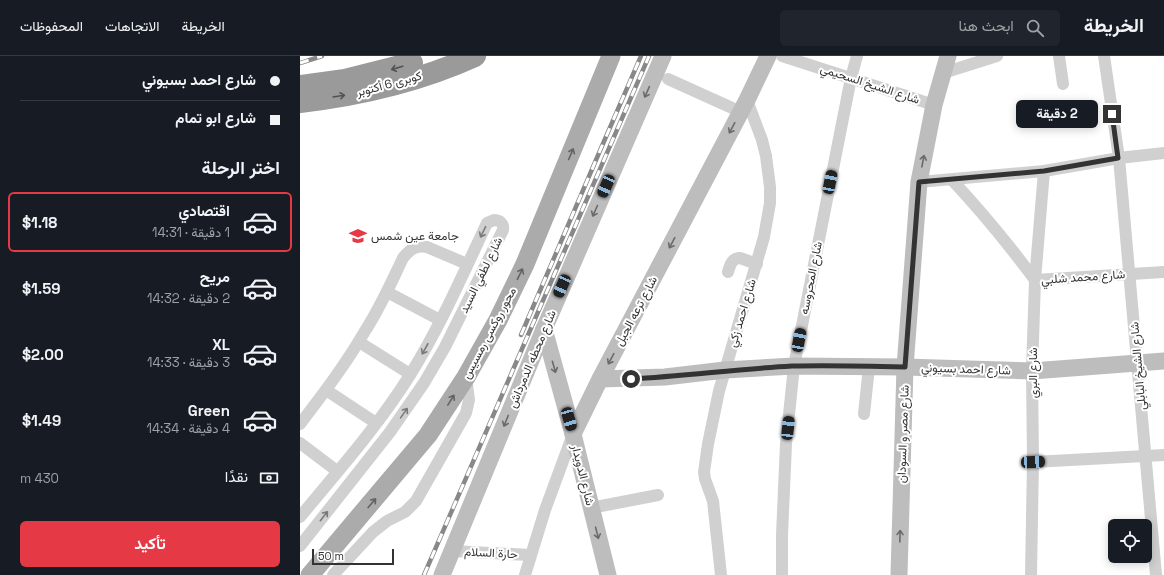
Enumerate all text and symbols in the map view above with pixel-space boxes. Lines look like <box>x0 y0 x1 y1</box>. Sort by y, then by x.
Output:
search box <box>780 10 1060 46</box>
text: الخريطة <box>1084 13 1144 38</box>
text: ابحث هنا <box>959 16 1014 35</box>
text: المحفوظات <box>20 17 83 35</box>
text: الاتجاهات <box>105 17 159 35</box>
text: الخريطة <box>181 17 225 35</box>
icon: search <box>1024 17 1046 39</box>
street label: شارع الشيخ السحيمي <box>818 60 922 110</box>
one-way arrow <box>391 64 404 72</box>
street label: كوبرى 6 أكتوبر <box>354 68 423 101</box>
text: شارع احمد بسيوني <box>142 70 256 89</box>
one-way arrow <box>643 85 650 97</box>
one-way arrow <box>332 92 345 100</box>
callout: 2 دقيقة <box>1016 100 1098 128</box>
text: 2 دقيقة <box>1036 105 1078 122</box>
route end <box>1103 105 1121 123</box>
text: شارع ابو تمام <box>175 108 256 127</box>
one-way arrow <box>728 122 735 134</box>
one-way arrow <box>567 149 575 161</box>
one-way arrow <box>920 155 928 168</box>
text: اختر الرحلة <box>202 156 280 179</box>
car <box>822 169 838 195</box>
car <box>596 173 616 199</box>
text: اقتصادي <box>178 201 230 220</box>
icon: car <box>242 204 278 240</box>
one-way arrow <box>591 204 599 216</box>
text: $1.18 <box>22 213 57 232</box>
text: 1 دقيقة · 14:31 <box>152 224 230 241</box>
school or university icon: جامعة عين شمس <box>348 226 368 246</box>
one-way arrow <box>479 226 486 238</box>
place label: جامعة عين شمس <box>371 228 459 244</box>
street label: شارع لطفي السيد <box>456 234 508 317</box>
one-way arrow <box>667 237 675 249</box>
street label: شارع المحروسه <box>796 240 827 316</box>
street label: شارع محمد شلبي <box>1040 266 1126 290</box>
text: مريح <box>200 267 230 286</box>
one-way arrow <box>517 268 524 280</box>
icon: car <box>242 270 278 306</box>
car <box>552 273 572 299</box>
street label: شارع ترعه الجبل <box>611 273 662 349</box>
street label: شارع احمد زكي <box>724 277 762 350</box>
text: $1.59 <box>22 279 61 298</box>
street label: محور روكسى رمسيس <box>458 284 520 382</box>
text: 2 دقيقة · 14:32 <box>147 290 230 307</box>
street label: شارع محطه الدمرداش <box>504 308 561 411</box>
street label: شارع الشيخ البابلي <box>1126 321 1152 411</box>
car <box>791 327 807 353</box>
text: XL <box>212 335 230 354</box>
icon: car <box>242 336 278 372</box>
one-way arrow <box>421 343 429 355</box>
text: $2.00 <box>22 345 64 364</box>
street label: شارع البري <box>1025 348 1043 398</box>
one-way arrow <box>607 352 614 364</box>
text: 3 دقيقة · 14:33 <box>147 354 230 371</box>
street label: شارع احمد بسيوني <box>921 359 1011 381</box>
one-way arrow <box>551 360 558 373</box>
route start <box>622 370 640 388</box>
street label: شارع مصر و السودان <box>893 385 914 484</box>
one-way arrow <box>448 394 456 406</box>
text: Green <box>188 401 230 420</box>
icon: car <box>242 402 278 438</box>
car <box>560 406 578 432</box>
one-way arrow <box>400 408 408 419</box>
text: $1.49 <box>22 411 61 430</box>
one-way arrow <box>502 414 509 426</box>
car <box>781 415 795 441</box>
text: 4 دقيقة · 14:34 <box>147 420 230 437</box>
street label: شارع الدويدار <box>567 442 598 507</box>
car <box>1021 455 1045 469</box>
text: نقدًا <box>225 467 248 486</box>
icon: cash <box>258 467 280 489</box>
text: 430 m <box>20 470 59 487</box>
one-way arrow <box>367 497 376 508</box>
one-way arrow <box>320 510 328 521</box>
map controls <box>1108 519 1152 563</box>
button: locate <box>1108 519 1152 563</box>
button: تأكيد <box>20 521 280 567</box>
one-way arrow <box>594 527 602 540</box>
one-way arrow <box>897 530 904 543</box>
street label: حارة السلام <box>464 544 518 562</box>
scale bar <box>312 547 394 566</box>
text: 50 m <box>318 549 344 563</box>

